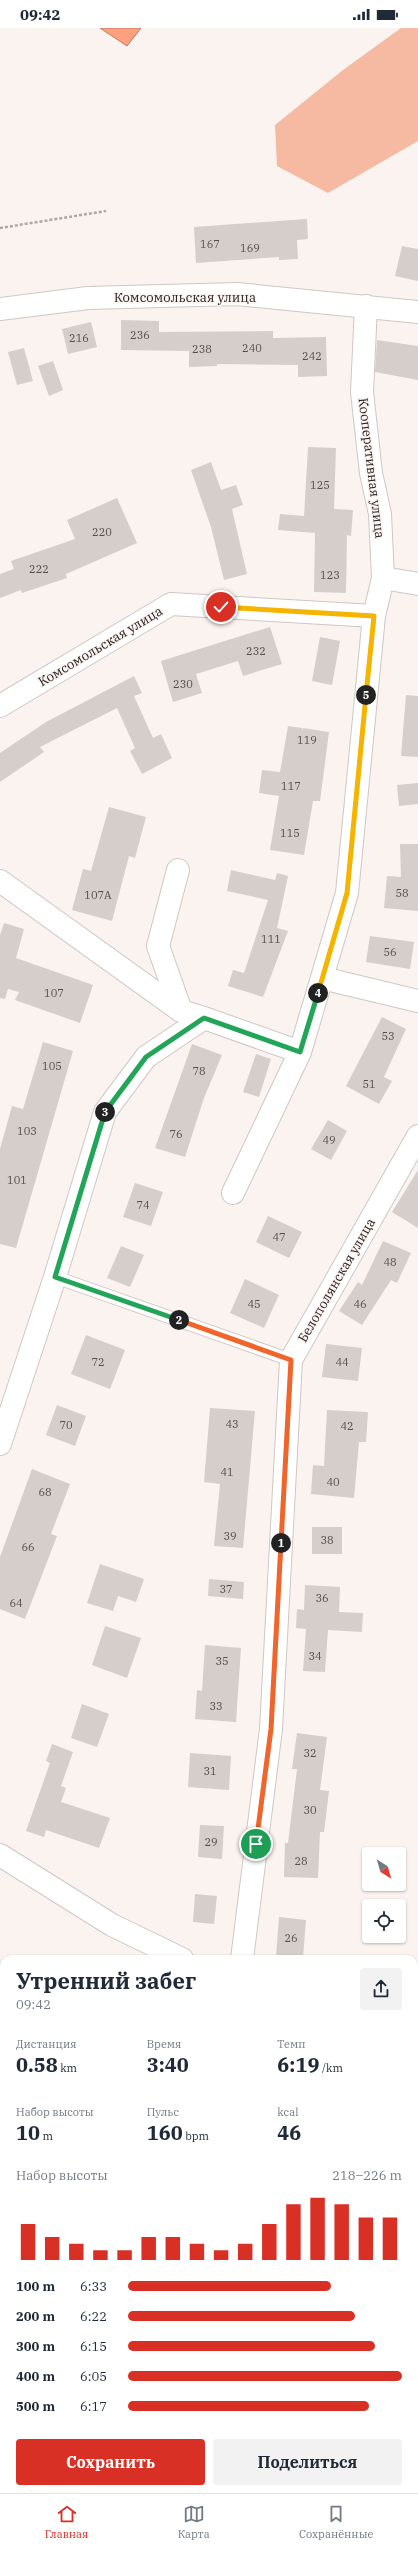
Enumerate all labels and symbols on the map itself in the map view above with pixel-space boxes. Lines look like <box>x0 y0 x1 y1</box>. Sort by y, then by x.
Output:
house number: 167 <box>200 237 220 251</box>
house number: 169 <box>240 241 260 255</box>
street label: Комсомольская улица <box>114 289 256 306</box>
house number: 236 <box>130 328 150 342</box>
house number: 216 <box>69 331 89 345</box>
house number: 240 <box>242 341 262 355</box>
house number: 238 <box>192 342 212 356</box>
house number: 242 <box>302 349 322 363</box>
street label: Кооперативная улица <box>354 397 389 539</box>
house number: 125 <box>310 478 330 492</box>
house number: 220 <box>92 525 112 539</box>
house number: 222 <box>29 562 49 576</box>
house number: 123 <box>320 568 340 582</box>
pin <box>204 590 238 624</box>
street label: Комсомольская улица <box>35 603 166 690</box>
house number: 232 <box>246 644 266 658</box>
house number: 230 <box>173 677 193 691</box>
pin: 5 <box>356 685 376 705</box>
house number: 119 <box>297 733 317 747</box>
house number: 117 <box>281 779 301 793</box>
house number: 115 <box>280 826 300 840</box>
house number: 58 <box>395 886 409 900</box>
house number: 107А <box>84 888 112 902</box>
house number: 111 <box>261 932 281 946</box>
house number: 56 <box>383 945 397 959</box>
pin: 4 <box>308 983 328 1003</box>
house number: 107 <box>44 986 64 1000</box>
house number: 53 <box>381 1029 395 1043</box>
house number: 105 <box>42 1059 62 1073</box>
house number: 78 <box>192 1064 206 1078</box>
house number: 51 <box>362 1077 376 1091</box>
pin: 3 <box>95 1102 115 1122</box>
house number: 103 <box>17 1124 37 1138</box>
house number: 76 <box>169 1127 183 1141</box>
house number: 49 <box>322 1133 336 1147</box>
house number: 101 <box>7 1173 27 1187</box>
house number: 74 <box>136 1198 150 1212</box>
street label: Белополянская улица <box>294 1215 379 1345</box>
house number: 47 <box>272 1230 286 1244</box>
house number: 48 <box>383 1255 397 1269</box>
house number: 45 <box>247 1297 261 1311</box>
house number: 46 <box>353 1297 367 1311</box>
pin: 2 <box>169 1310 189 1330</box>
house number: 72 <box>91 1355 105 1369</box>
house number: 44 <box>335 1355 349 1369</box>
house number: 43 <box>225 1417 239 1431</box>
house number: 70 <box>59 1418 73 1432</box>
house number: 42 <box>340 1419 354 1433</box>
house number: 41 <box>220 1465 234 1479</box>
house number: 40 <box>326 1475 340 1489</box>
house number: 68 <box>38 1485 52 1499</box>
house number: 39 <box>223 1529 237 1543</box>
pin: 1 <box>271 1533 291 1553</box>
house number: 38 <box>320 1533 334 1547</box>
house number: 66 <box>21 1540 35 1554</box>
house number: 37 <box>219 1582 233 1596</box>
house number: 36 <box>315 1591 329 1605</box>
house number: 64 <box>9 1596 23 1610</box>
house number: 34 <box>308 1649 322 1663</box>
house number: 35 <box>215 1654 229 1668</box>
house number: 33 <box>209 1699 223 1713</box>
house number: 32 <box>303 1746 317 1760</box>
house number: 31 <box>203 1764 217 1778</box>
house number: 30 <box>303 1803 317 1817</box>
pin <box>239 1827 273 1861</box>
house number: 29 <box>204 1835 218 1849</box>
north arrow <box>362 1847 406 1891</box>
house number: 28 <box>294 1854 308 1868</box>
house number: 26 <box>284 1931 298 1945</box>

